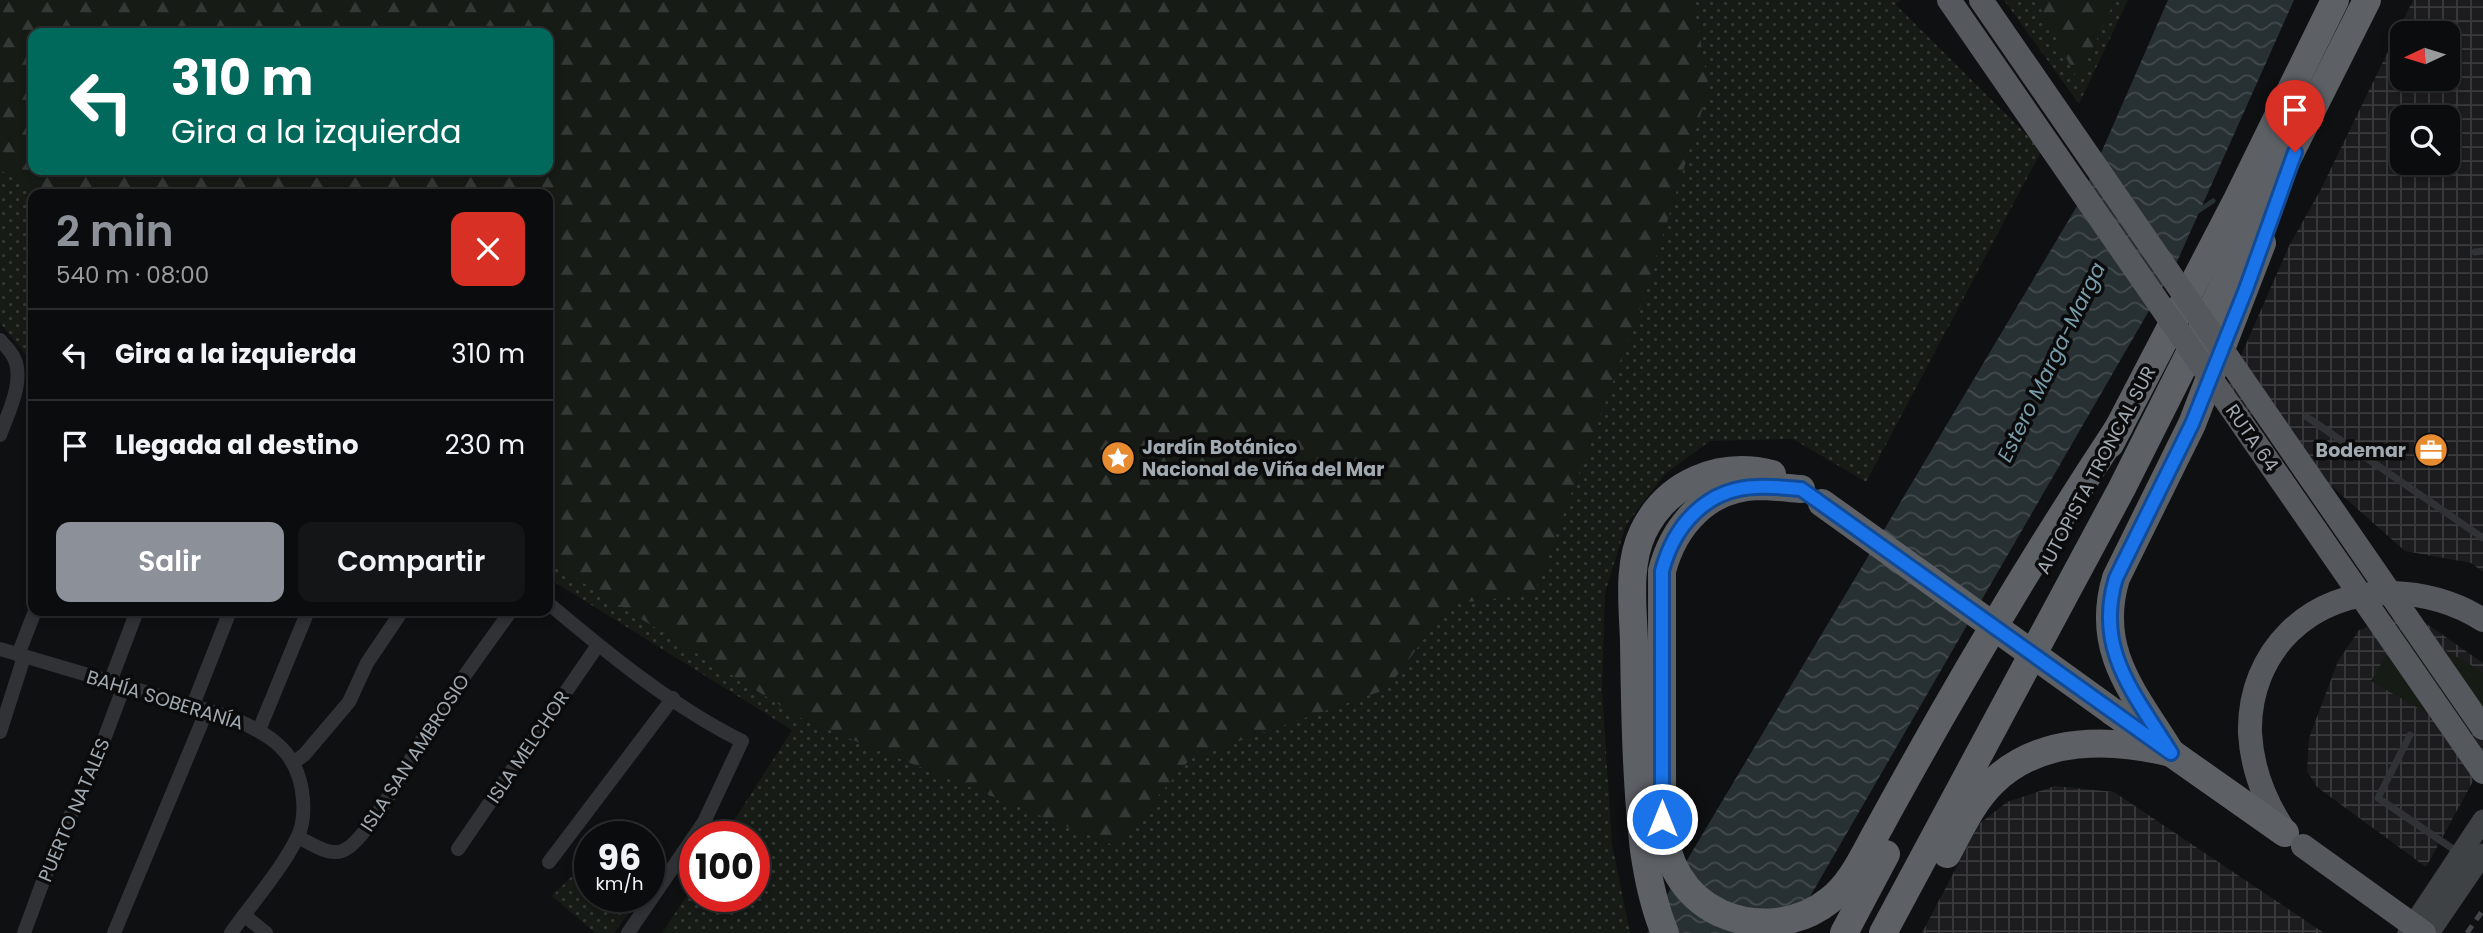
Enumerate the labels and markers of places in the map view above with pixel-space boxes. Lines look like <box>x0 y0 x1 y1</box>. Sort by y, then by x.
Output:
pin <box>2265 80 2325 152</box>
office icon: Bodemar <box>2412 431 2450 469</box>
place label: Jardín Botánico Nacional de Viña del Mar <box>1142 434 1384 483</box>
place label: Bodemar <box>2316 437 2406 464</box>
place icon: Jardín Botánico Nacional de Viña del Mar <box>1099 439 1137 477</box>

